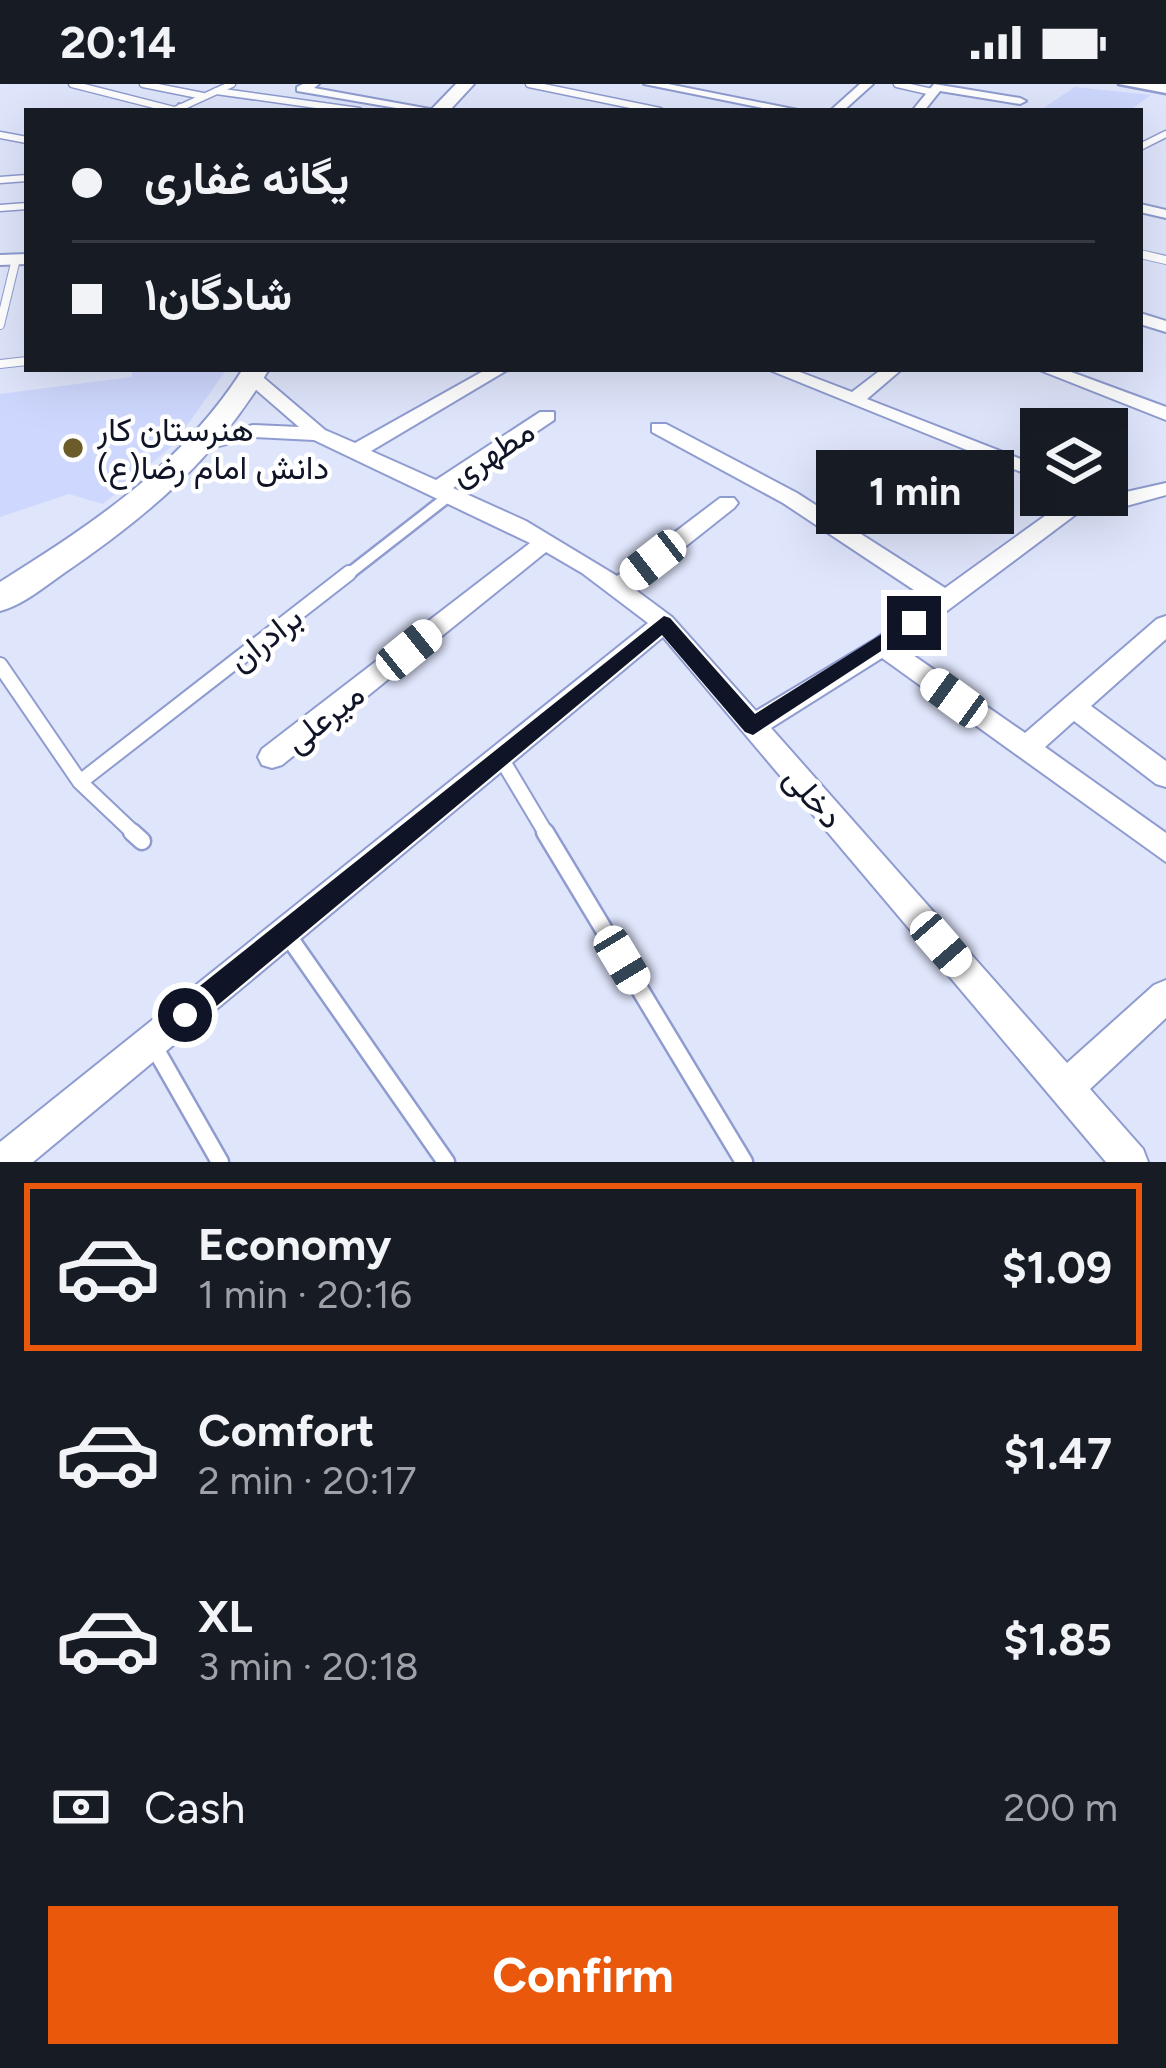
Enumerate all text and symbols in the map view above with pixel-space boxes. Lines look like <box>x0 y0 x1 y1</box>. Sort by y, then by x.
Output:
text: 20:14 <box>60 15 176 69</box>
text: یگانه غفاری <box>144 151 349 205</box>
text: شادگان۱ <box>144 267 292 321</box>
map controls <box>1020 408 1128 516</box>
button: layers <box>1020 408 1128 516</box>
place label: هنرستان کار دانش امام رضا(ع) <box>96 410 329 490</box>
street label: مطهری <box>443 411 542 495</box>
marker: هنرستان کار دانش امام رضا(ع) <box>60 435 86 461</box>
callout: 1 min <box>815 449 1013 533</box>
text: 1 min <box>869 468 961 515</box>
car <box>614 524 692 596</box>
route end <box>887 596 941 650</box>
street label: برادران <box>221 598 311 680</box>
car <box>370 613 448 687</box>
car <box>914 662 994 734</box>
street label: میرعلی <box>277 674 372 761</box>
street label: دخلی <box>776 758 851 836</box>
car <box>904 905 978 983</box>
car <box>588 920 656 1000</box>
route start <box>158 988 212 1042</box>
icon: car <box>54 1213 162 1321</box>
text: Economy <box>198 1217 391 1271</box>
text: $1.09 <box>1002 1240 1112 1294</box>
text: 1 min · 20:16 <box>198 1271 412 1318</box>
icon: car <box>54 1399 162 1507</box>
text: Comfort <box>198 1403 374 1457</box>
text: $1.47 <box>1003 1426 1112 1480</box>
text: 2 min · 20:17 <box>198 1457 416 1504</box>
icon: car <box>54 1585 162 1693</box>
text: XL <box>198 1589 253 1643</box>
text: $1.85 <box>1003 1612 1112 1666</box>
text: 3 min · 20:18 <box>198 1643 419 1690</box>
icon: cash <box>48 1774 114 1840</box>
text: Cash <box>144 1780 245 1834</box>
text: 200 m <box>1003 1784 1118 1831</box>
button: Confirm <box>48 1906 1118 2044</box>

